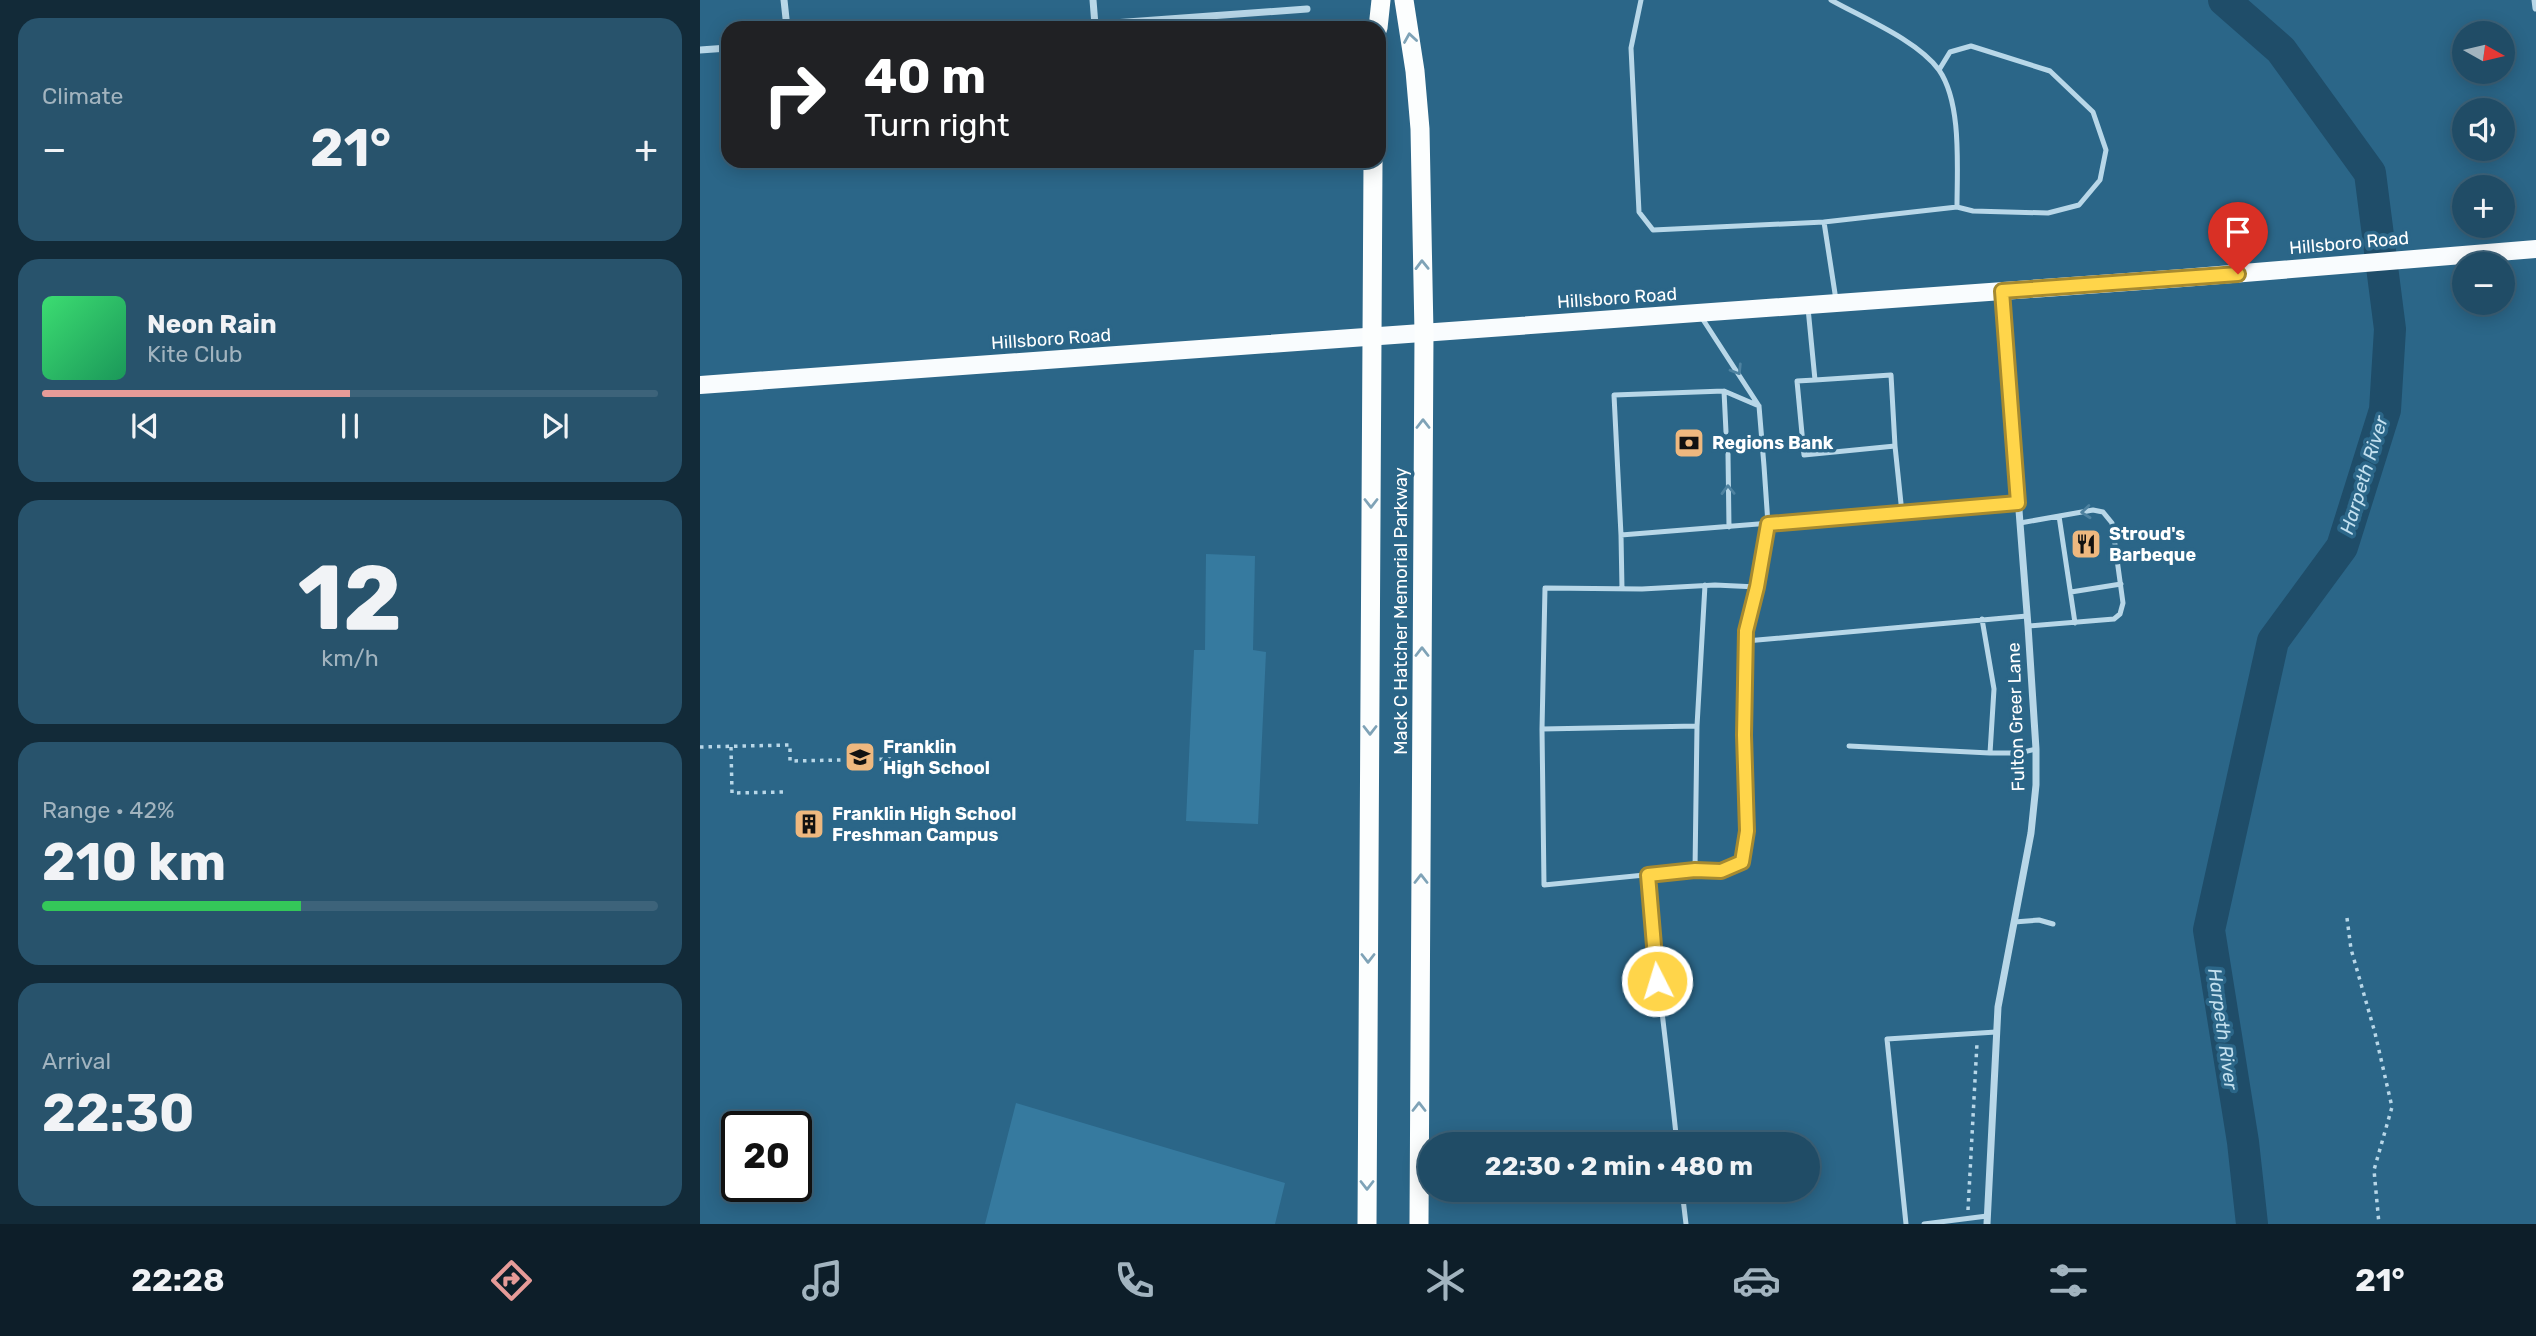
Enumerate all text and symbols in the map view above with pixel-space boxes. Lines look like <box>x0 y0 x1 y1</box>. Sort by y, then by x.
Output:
north arrow <box>2452 21 2515 84</box>
map controls <box>2452 21 2515 315</box>
one-way arrow <box>1403 32 1418 44</box>
text: 40 m <box>864 47 986 105</box>
icon: right <box>749 49 840 140</box>
text: Climate <box>42 82 123 110</box>
button: sound <box>2452 98 2515 161</box>
text: Turn right <box>864 106 1009 144</box>
text: 21° <box>310 117 391 179</box>
text: − <box>42 126 67 172</box>
text: + <box>634 126 658 172</box>
button: + <box>2452 175 2515 238</box>
pin <box>2208 202 2268 274</box>
icon: arrive <box>2219 213 2257 251</box>
street label: Hillsboro Road <box>2288 227 2410 259</box>
button: − <box>2452 252 2515 315</box>
one-way arrow <box>1415 259 1430 270</box>
street label: Hillsboro Road <box>1556 283 1678 313</box>
text: Neon Rain <box>147 309 277 340</box>
street label: Hillsboro Road <box>990 324 1112 354</box>
text: Kite Club <box>147 340 242 368</box>
one-way arrow <box>1728 362 1741 375</box>
icon: previous <box>126 407 164 445</box>
icon: pause <box>331 407 369 445</box>
icon: next <box>536 407 574 445</box>
water label: Harpeth River <box>2335 412 2393 537</box>
one-way arrow <box>1415 419 1431 429</box>
bank icon: Regions Bank <box>1672 426 1706 460</box>
place label: Regions Bank <box>1712 432 1834 454</box>
street label: Mack C Hatcher Memorial Parkway <box>1390 467 1412 755</box>
one-way arrow <box>1721 485 1736 496</box>
one-way arrow <box>1363 498 1379 509</box>
one-way arrow <box>2080 504 2091 519</box>
place label: Stroud's Barbeque <box>2109 523 2196 566</box>
restaurant icon: Stroud's Barbeque <box>2069 527 2103 561</box>
text: 12 <box>298 544 402 652</box>
street label: Fulton Greer Lane <box>2002 642 2030 792</box>
text: km/h <box>321 644 379 672</box>
one-way arrow <box>1414 646 1430 657</box>
one-way arrow <box>1362 726 1378 736</box>
place label: Franklin High School <box>883 736 990 779</box>
school or university icon: Franklin High School <box>843 740 877 774</box>
text: Range · 42% <box>42 796 174 824</box>
place label: Franklin High School Freshman Campus <box>832 803 1016 846</box>
building icon: Franklin High School Freshman Campus <box>792 807 826 841</box>
text: 210 km <box>42 831 226 893</box>
one-way arrow <box>1413 874 1429 884</box>
position arrow <box>1620 944 1694 1018</box>
one-way arrow <box>1360 953 1376 964</box>
water label: Harpeth River <box>2203 967 2243 1092</box>
text: Arrival <box>42 1047 111 1075</box>
text: 22:30 <box>42 1082 194 1144</box>
one-way arrow <box>1412 1101 1427 1112</box>
speed limit sign: 20 <box>721 1111 812 1202</box>
text: 22:30 · 2 min · 480 m <box>1485 1151 1753 1182</box>
one-way arrow <box>1359 1181 1375 1191</box>
icon: directions <box>487 1256 536 1305</box>
icon: music <box>798 1256 847 1305</box>
icon: phone <box>1110 1256 1159 1305</box>
icon: climate <box>1421 1256 1470 1305</box>
icon: car <box>1732 1256 1781 1305</box>
icon: filters <box>2044 1256 2093 1305</box>
text: 22:28 <box>131 1261 225 1299</box>
text: 21° <box>2355 1261 2405 1299</box>

